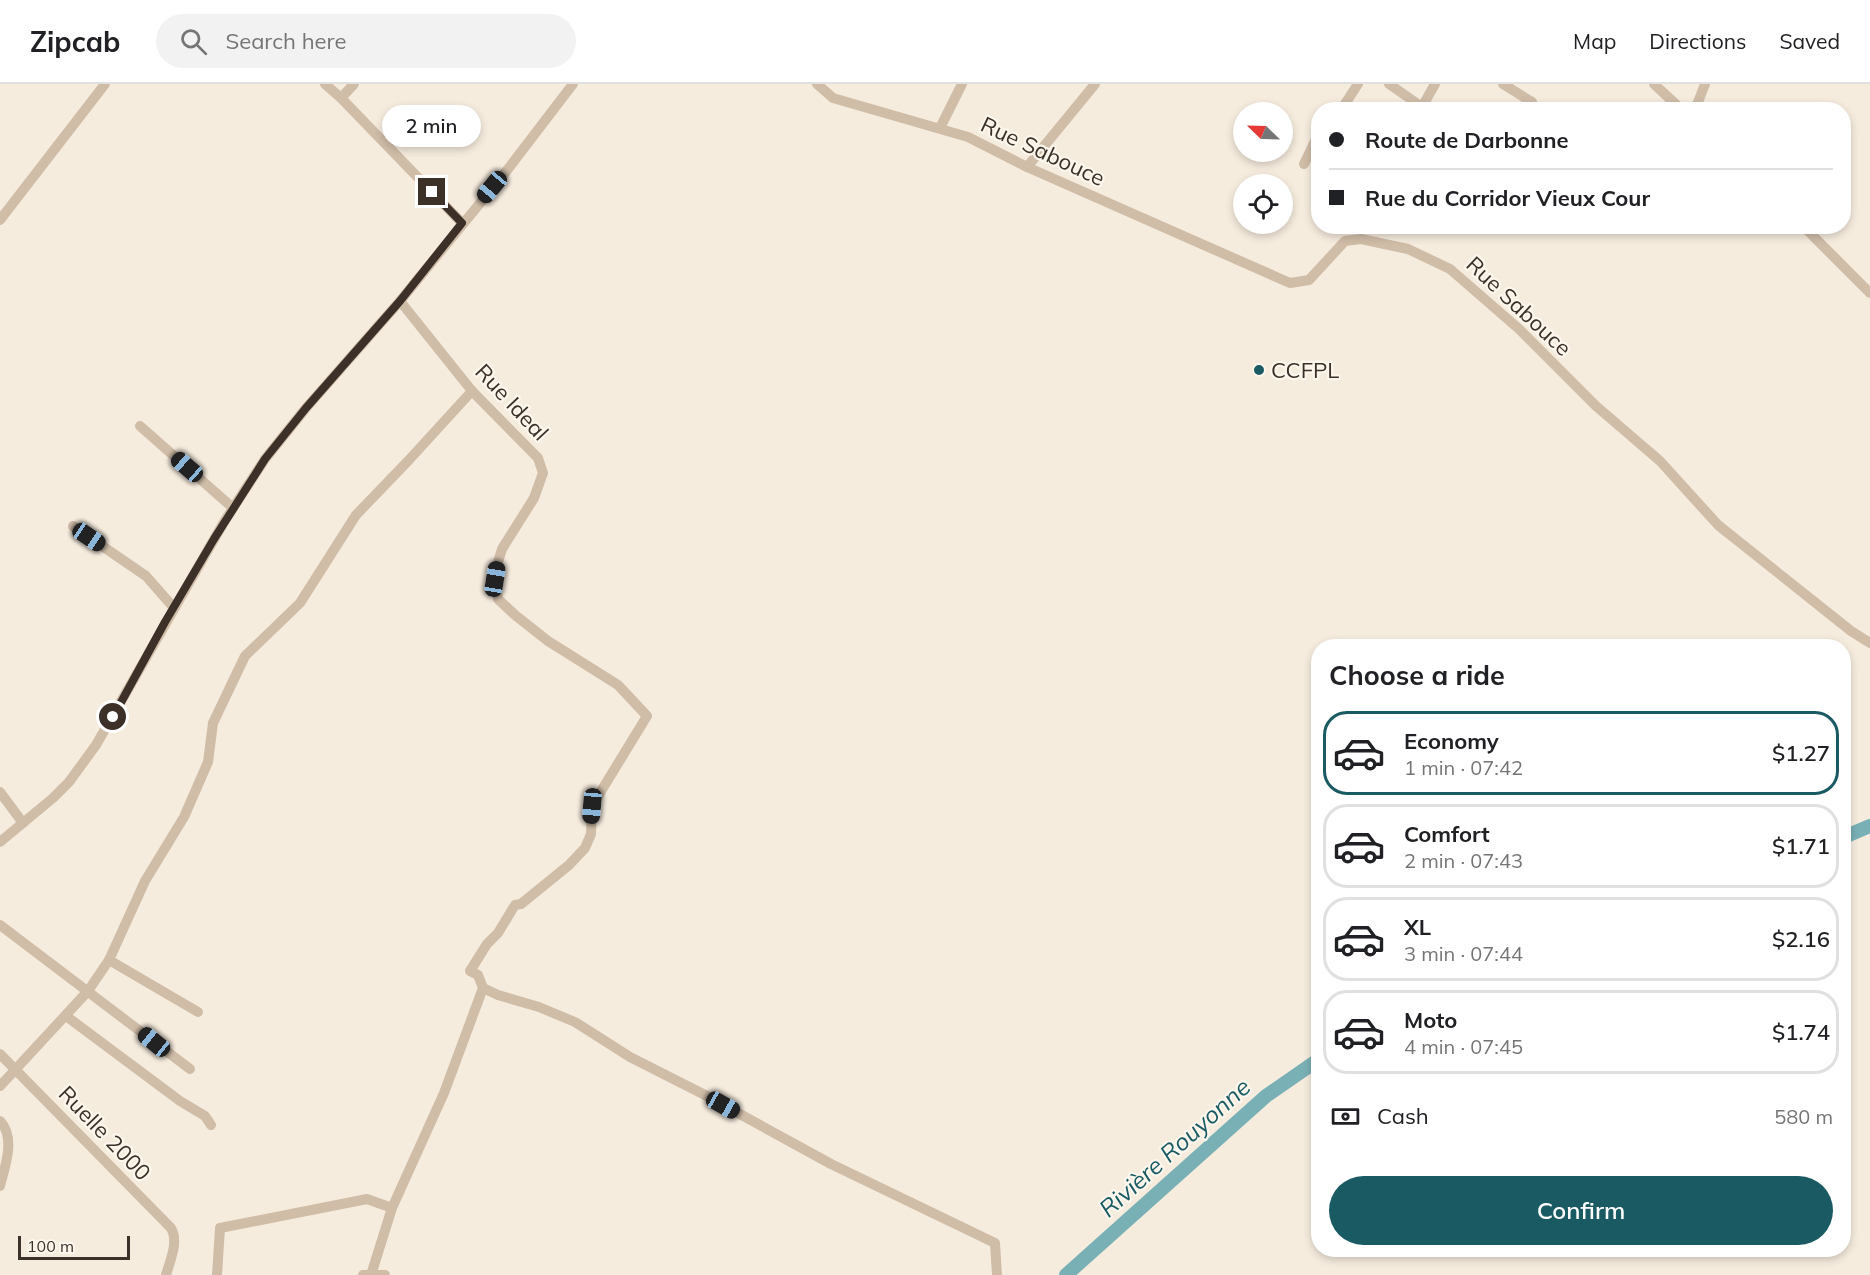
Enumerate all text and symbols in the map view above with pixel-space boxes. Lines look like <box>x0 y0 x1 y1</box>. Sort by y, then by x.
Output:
search box <box>156 14 576 68</box>
text: Zipcab <box>30 24 120 59</box>
icon: search <box>177 25 210 58</box>
text: Search here <box>225 27 346 55</box>
text: Map <box>1573 28 1616 54</box>
text: Directions <box>1649 28 1746 54</box>
text: Saved <box>1779 28 1840 54</box>
north arrow <box>1233 102 1293 162</box>
map controls <box>1233 102 1293 234</box>
callout: 2 min <box>382 105 482 147</box>
street label: Rue Sabouce <box>977 110 1109 192</box>
text: 2 min <box>406 113 457 138</box>
text: Route de Darbonne <box>1365 126 1569 154</box>
car <box>474 167 510 207</box>
button: locate <box>1233 174 1293 234</box>
route end <box>418 178 445 205</box>
text: Rue du Corridor Vieux Cour <box>1365 184 1650 212</box>
street label: Rue Sabouce <box>1461 250 1577 362</box>
place label: CCFPL <box>1271 356 1339 384</box>
street label: Rue Ideal <box>469 358 555 446</box>
marker: CCFPL <box>1252 363 1266 377</box>
car <box>168 448 206 486</box>
car <box>69 519 109 555</box>
car <box>483 560 507 598</box>
text: Choose a ride <box>1329 658 1505 692</box>
route start <box>99 703 126 730</box>
icon: car <box>1332 726 1386 780</box>
text: Economy <box>1404 727 1499 755</box>
text: $1.27 <box>1772 739 1830 767</box>
text: 1 min · 07:42 <box>1404 755 1523 780</box>
car <box>581 787 603 825</box>
icon: car <box>1332 819 1386 873</box>
text: Comfort <box>1404 820 1490 848</box>
text: $1.71 <box>1772 832 1830 860</box>
text: 2 min · 07:43 <box>1404 848 1523 873</box>
icon: car <box>1332 912 1386 966</box>
text: XL <box>1404 913 1431 941</box>
text: $2.16 <box>1772 925 1830 953</box>
text: 3 min · 07:44 <box>1404 941 1523 966</box>
icon: car <box>1332 1005 1386 1059</box>
text: Moto <box>1404 1006 1457 1034</box>
text: $1.74 <box>1772 1018 1830 1046</box>
car <box>134 1024 174 1060</box>
text: 4 min · 07:45 <box>1404 1034 1523 1059</box>
water label: Rivière Rouyonne <box>1093 1072 1256 1223</box>
street label: Ruelle 2000 <box>53 1080 157 1186</box>
car <box>703 1088 743 1122</box>
icon: cash <box>1329 1100 1362 1133</box>
text: Cash <box>1377 1102 1429 1130</box>
text: 580 m <box>1774 1104 1833 1129</box>
button: Confirm <box>1329 1176 1833 1245</box>
scale bar <box>18 1233 130 1260</box>
text: 100 m <box>27 1236 74 1256</box>

